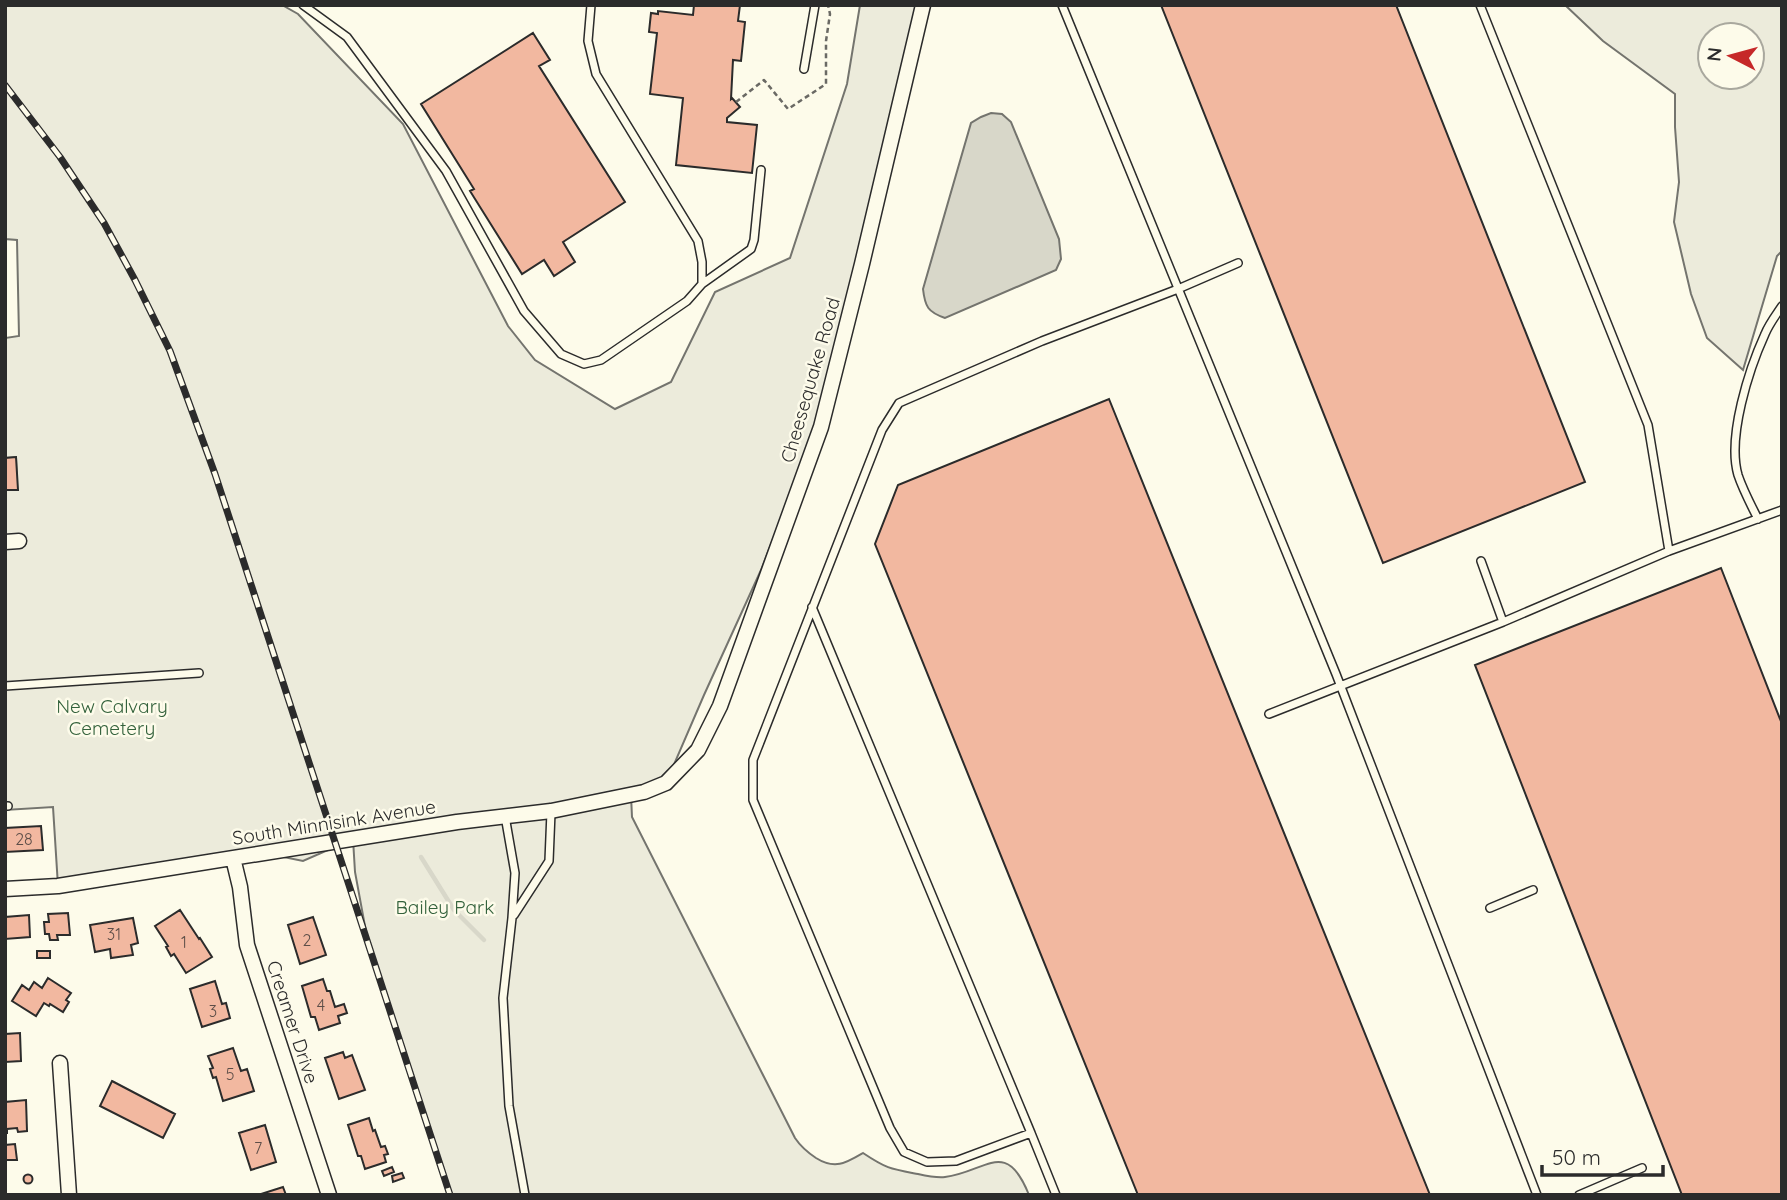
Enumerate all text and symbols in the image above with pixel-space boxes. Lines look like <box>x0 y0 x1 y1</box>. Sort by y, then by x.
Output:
north arrow <box>1696 21 1766 91</box>
text: N <box>1701 46 1727 62</box>
street label: Cheesequake Road <box>775 295 845 465</box>
park label: New Calvary Cemetery <box>56 694 168 740</box>
street label: South Minnisink Avenue <box>231 794 437 850</box>
house number: 28 <box>15 829 33 849</box>
park label: Bailey Park <box>396 895 494 919</box>
house number: 31 <box>107 924 121 944</box>
house number: 2 <box>303 930 312 950</box>
house number: 1 <box>181 932 187 952</box>
street label: Creamer Drive <box>262 957 324 1087</box>
house number: 4 <box>317 995 325 1015</box>
house number: 3 <box>209 1001 217 1021</box>
house number: 5 <box>226 1064 234 1084</box>
scale bar <box>1542 1134 1663 1178</box>
house number: 7 <box>254 1138 262 1158</box>
text: 50 m <box>1552 1144 1601 1170</box>

